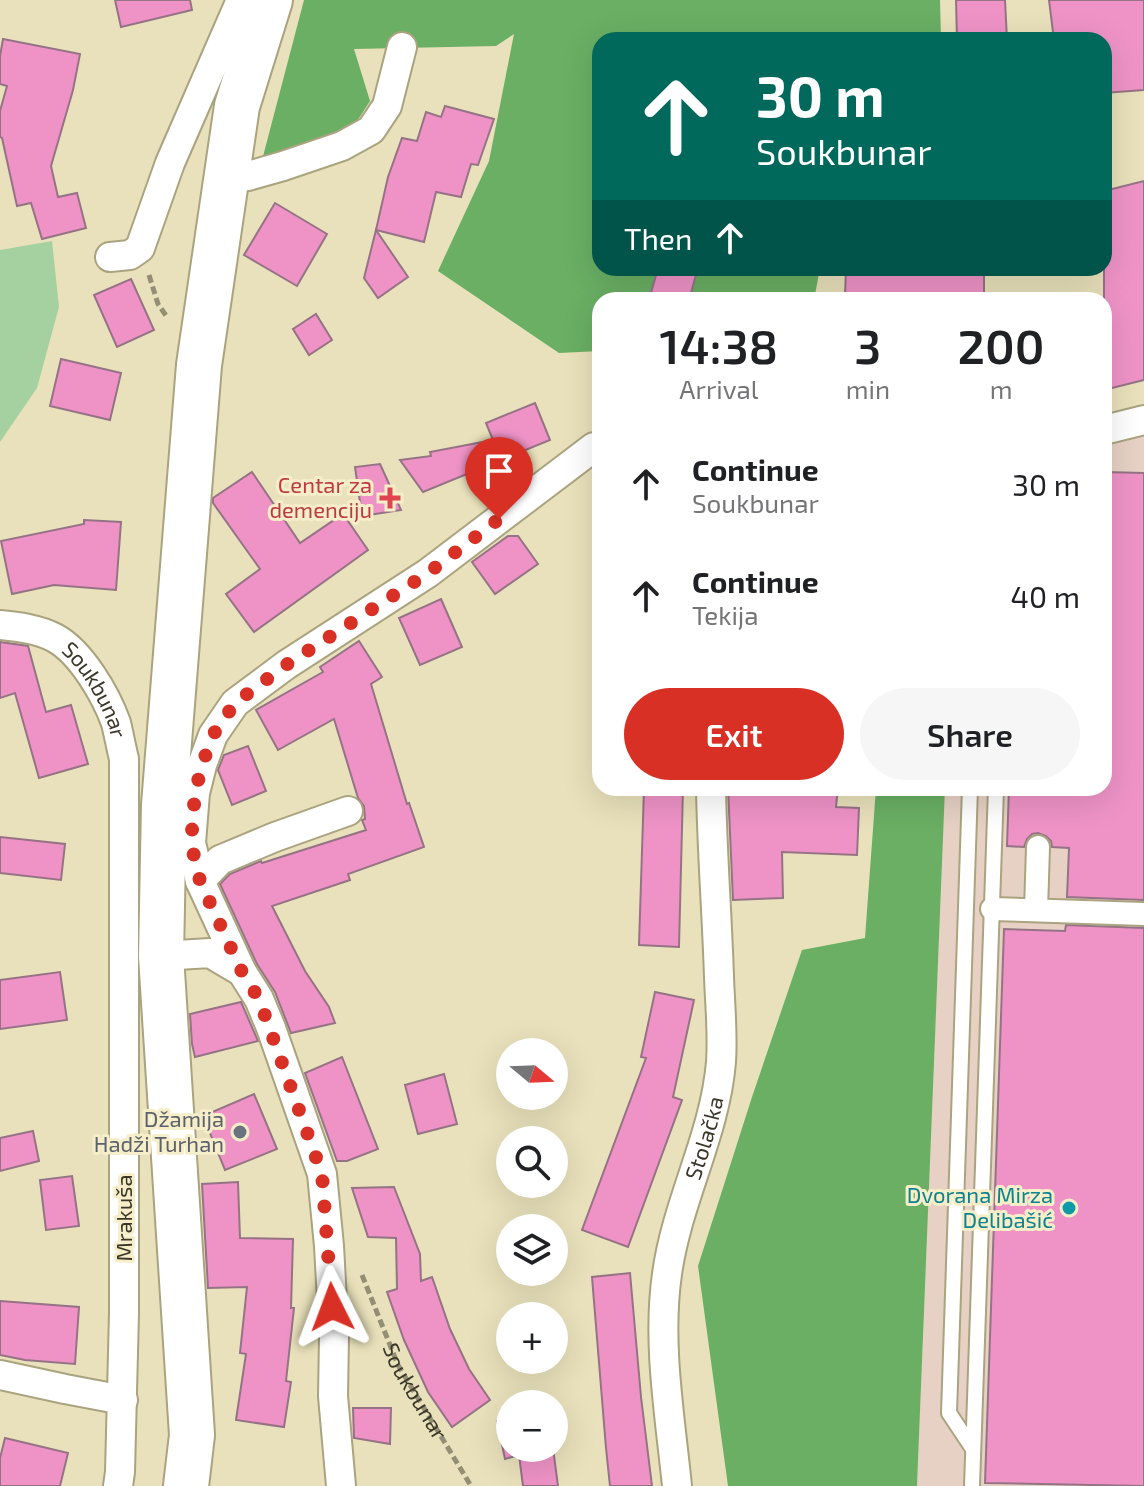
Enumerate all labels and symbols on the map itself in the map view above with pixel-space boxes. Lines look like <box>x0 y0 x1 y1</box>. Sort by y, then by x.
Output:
pin <box>465 437 533 519</box>
place label: Centar za demenciju <box>269 471 372 523</box>
marker: Centar za demenciju <box>379 487 401 509</box>
street label: Soukbunar <box>58 635 133 740</box>
north arrow <box>496 1038 568 1110</box>
street label: Stolačka <box>679 1094 728 1183</box>
place label: Džamija Hadži Turhan <box>94 1105 224 1156</box>
marker: Džamija Hadži Turhan <box>231 1123 249 1141</box>
street label: Mrakuša <box>110 1174 136 1262</box>
place label: Dvorana Mirza Delibašić <box>907 1181 1053 1232</box>
marker: Dvorana Mirza Delibašić <box>1060 1199 1078 1217</box>
position arrow <box>290 1265 374 1349</box>
street label: Soukbunar <box>378 1339 454 1444</box>

